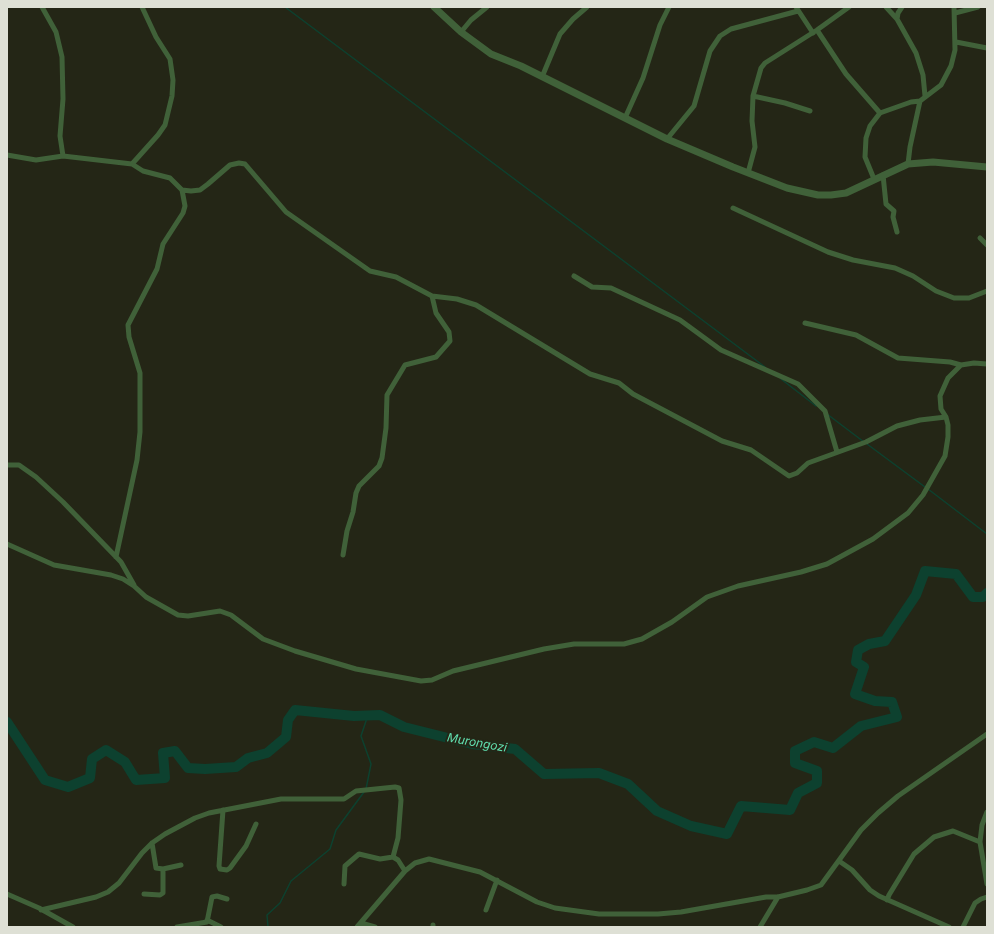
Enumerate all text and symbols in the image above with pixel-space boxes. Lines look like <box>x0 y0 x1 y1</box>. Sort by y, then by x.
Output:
water label: Murongozi <box>446 731 508 755</box>

